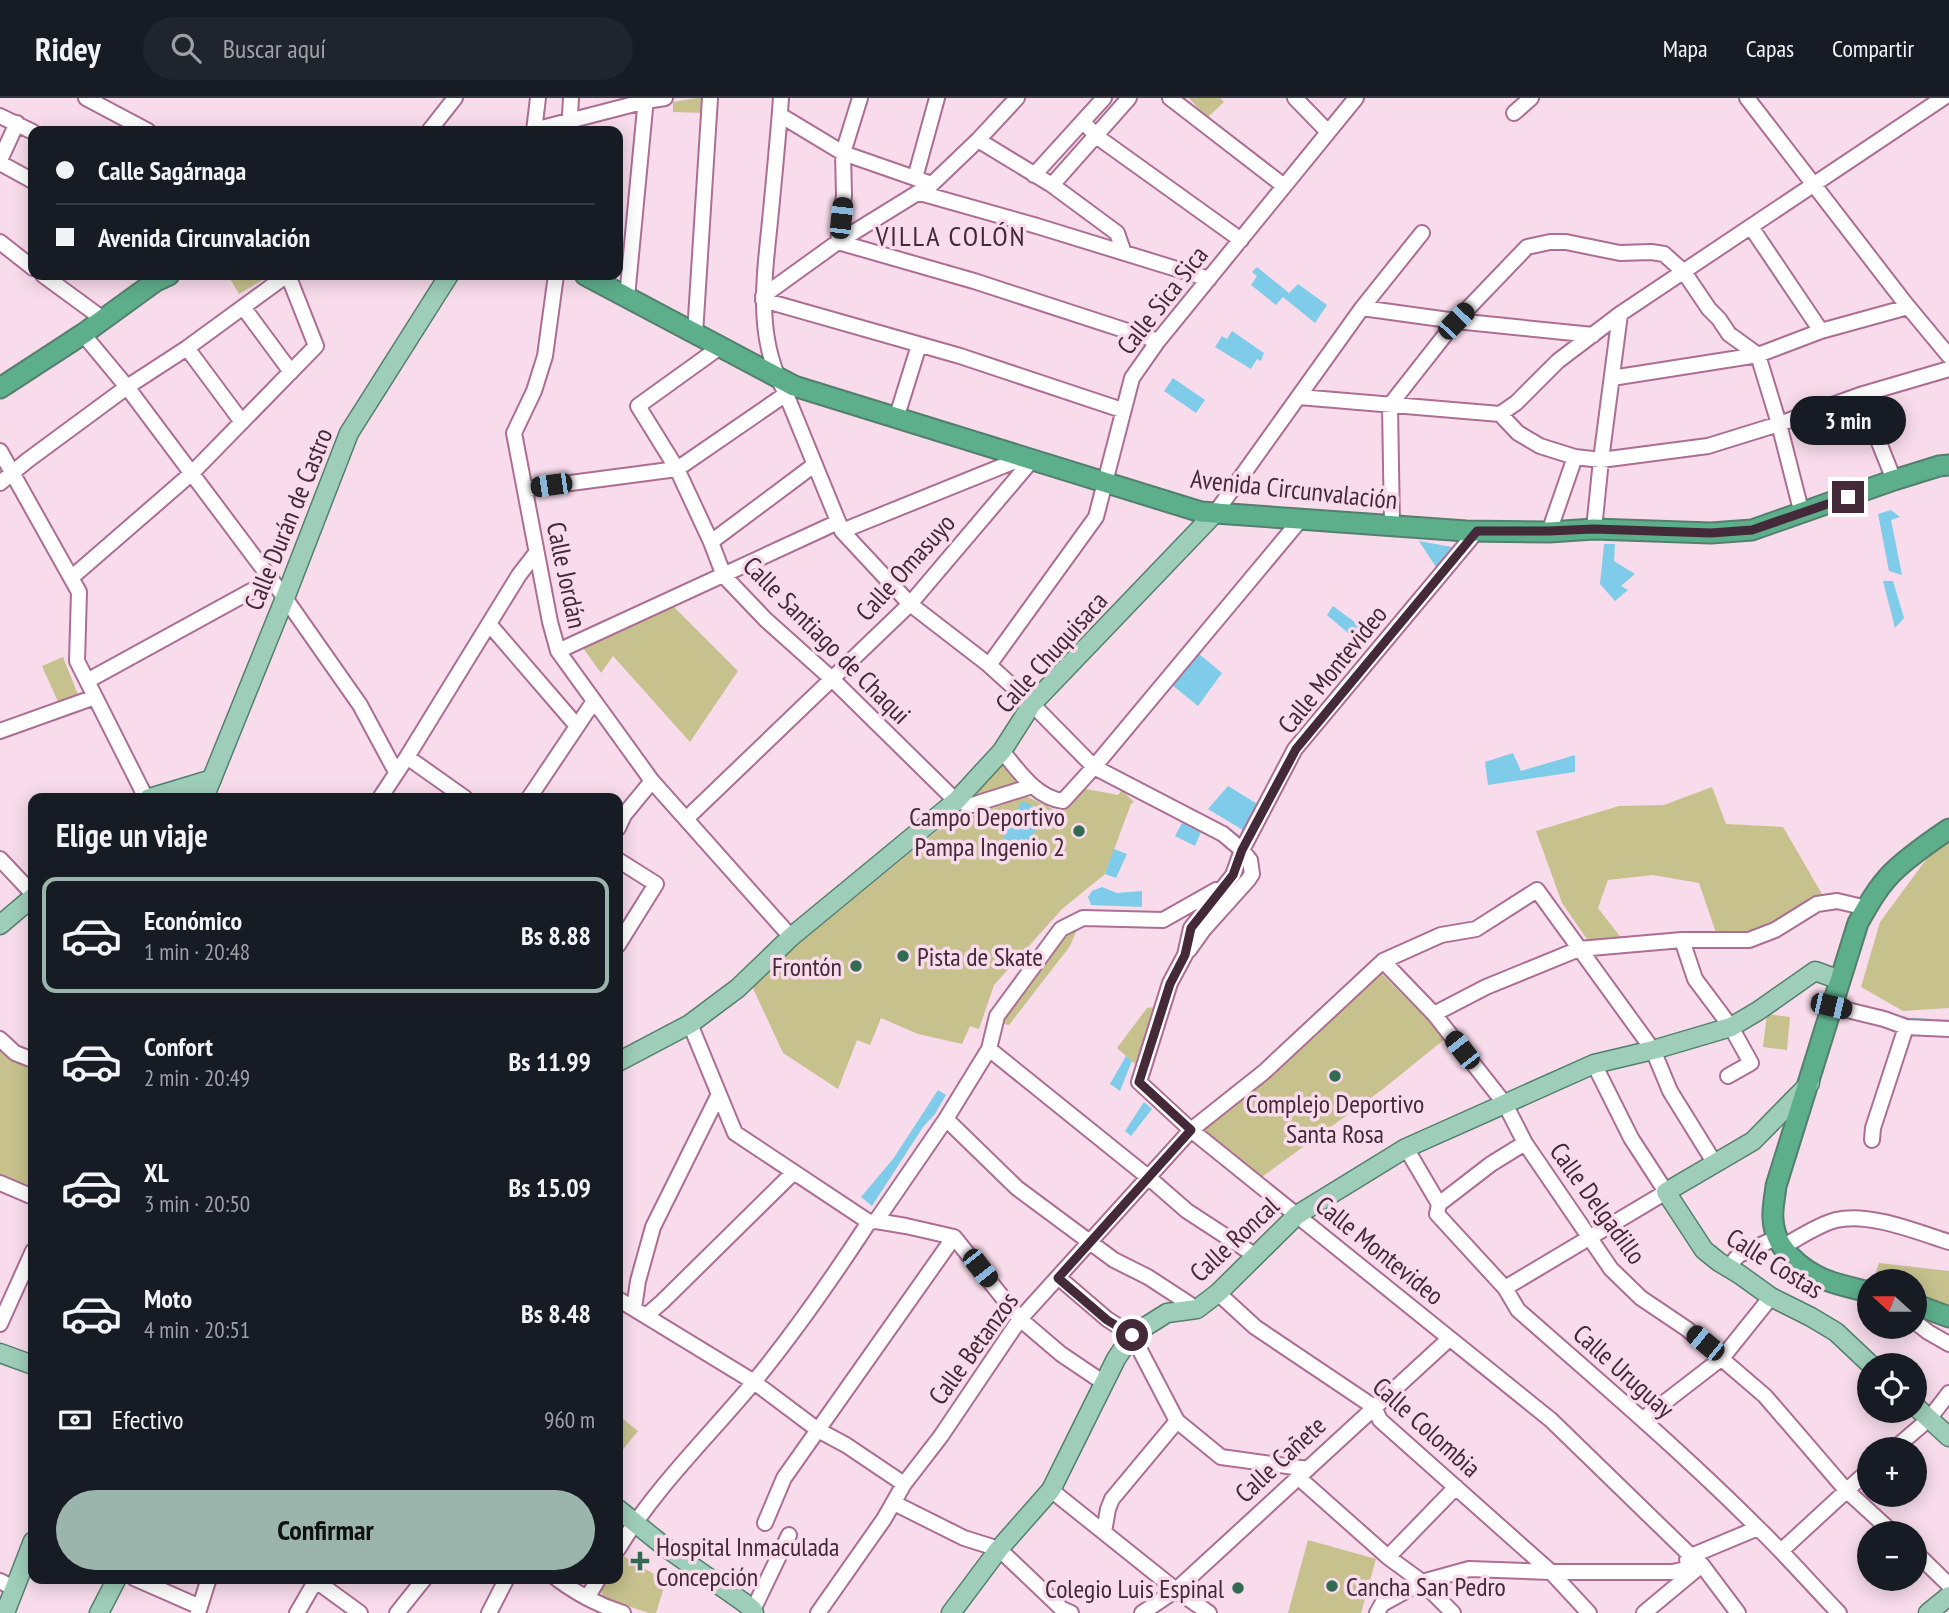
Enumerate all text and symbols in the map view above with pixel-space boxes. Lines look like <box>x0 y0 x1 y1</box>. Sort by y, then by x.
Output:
search box <box>143 17 633 80</box>
text: Ridey <box>35 27 101 70</box>
icon: search <box>167 29 205 67</box>
text: Buscar aquí <box>223 32 326 65</box>
text: Mapa <box>1663 33 1708 64</box>
text: Capas <box>1746 33 1794 64</box>
text: Compartir <box>1832 33 1914 64</box>
text: Calle Sagárnaga <box>98 154 246 187</box>
car <box>829 196 854 240</box>
district label: VILLA COLÓN <box>874 217 1027 254</box>
text: Avenida Circunvalación <box>98 221 310 254</box>
street label: Calle Sica Sica <box>1109 239 1215 361</box>
car <box>1434 299 1479 343</box>
callout: 3 min <box>1790 396 1906 444</box>
text: 3 min <box>1825 406 1871 435</box>
street label: Calle Durán de Castro <box>236 423 340 615</box>
street label: Avenida Circunvalación <box>1189 462 1399 516</box>
car <box>529 472 574 498</box>
route end <box>1832 481 1864 513</box>
street label: Calle Omasuyo <box>848 507 962 627</box>
street label: Calle Jordán <box>540 519 594 631</box>
street label: Calle Santiago de Chaqui <box>736 549 918 731</box>
street label: Calle Chuquisaca <box>988 584 1114 720</box>
street label: Calle Montevideo <box>1270 598 1394 740</box>
place label: Campo Deportivo Pampa Ingenio 2 <box>909 800 1065 863</box>
text: Elige un viaje <box>56 814 208 856</box>
marker: Campo Deportivo Pampa Ingenio 2 <box>1071 823 1087 839</box>
icon: car <box>60 904 123 967</box>
text: Económico <box>144 904 242 937</box>
text: Bs 8.88 <box>521 919 591 952</box>
text: 1 min · 20:48 <box>144 937 250 966</box>
place label: Pista de Skate <box>917 940 1043 973</box>
marker: Pista de Skate <box>895 948 911 964</box>
place label: Frontón <box>772 950 842 983</box>
marker: Frontón <box>848 958 864 974</box>
car <box>1809 991 1854 1021</box>
car <box>1441 1027 1484 1073</box>
icon: car <box>60 1030 123 1093</box>
text: Confort <box>144 1030 213 1063</box>
text: Bs 11.99 <box>509 1045 591 1078</box>
text: 2 min · 20:49 <box>144 1063 250 1092</box>
marker: Complejo Deportivo Santa Rosa <box>1327 1068 1343 1084</box>
place label: Complejo Deportivo Santa Rosa <box>1246 1087 1424 1150</box>
street label: Calle Delgadillo <box>1543 1136 1653 1270</box>
icon: car <box>60 1156 123 1219</box>
text: XL <box>144 1156 169 1189</box>
text: Bs 15.09 <box>509 1171 591 1204</box>
street label: Calle Montevideo <box>1309 1188 1451 1312</box>
text: 3 min · 20:50 <box>144 1189 250 1218</box>
street label: Calle Roncal <box>1182 1189 1286 1289</box>
street label: Calle Costas <box>1721 1220 1829 1306</box>
car <box>959 1245 1002 1291</box>
north arrow <box>1857 1269 1927 1339</box>
map controls <box>1857 1269 1927 1591</box>
icon: car <box>60 1282 123 1345</box>
text: Moto <box>144 1282 192 1315</box>
street label: Calle Betanzos <box>921 1285 1025 1411</box>
text: Bs 8.48 <box>521 1297 591 1330</box>
text: 4 min · 20:51 <box>144 1315 250 1344</box>
street label: Calle Uruguay <box>1567 1317 1682 1425</box>
route start <box>1116 1319 1148 1351</box>
car <box>1683 1322 1728 1364</box>
button: locate <box>1857 1353 1927 1423</box>
street label: Calle Colombia <box>1366 1370 1488 1484</box>
icon: cash <box>56 1401 94 1439</box>
text: Efectivo <box>112 1403 184 1436</box>
text: 960 m <box>544 1405 595 1434</box>
street label: Calle Cañete <box>1228 1409 1332 1509</box>
button: + <box>1857 1437 1927 1507</box>
button: Confirmar <box>56 1490 595 1570</box>
button: − <box>1857 1521 1927 1591</box>
place label: Hospital Inmaculada Concepción <box>656 1530 839 1593</box>
marker: Hospital Inmaculada Concepción <box>630 1551 650 1571</box>
place label: Cancha San Pedro <box>1346 1570 1506 1603</box>
place label: Colegio Luis Espinal <box>1045 1572 1224 1605</box>
marker: Cancha San Pedro <box>1324 1578 1340 1594</box>
marker: Colegio Luis Espinal <box>1230 1580 1246 1596</box>

